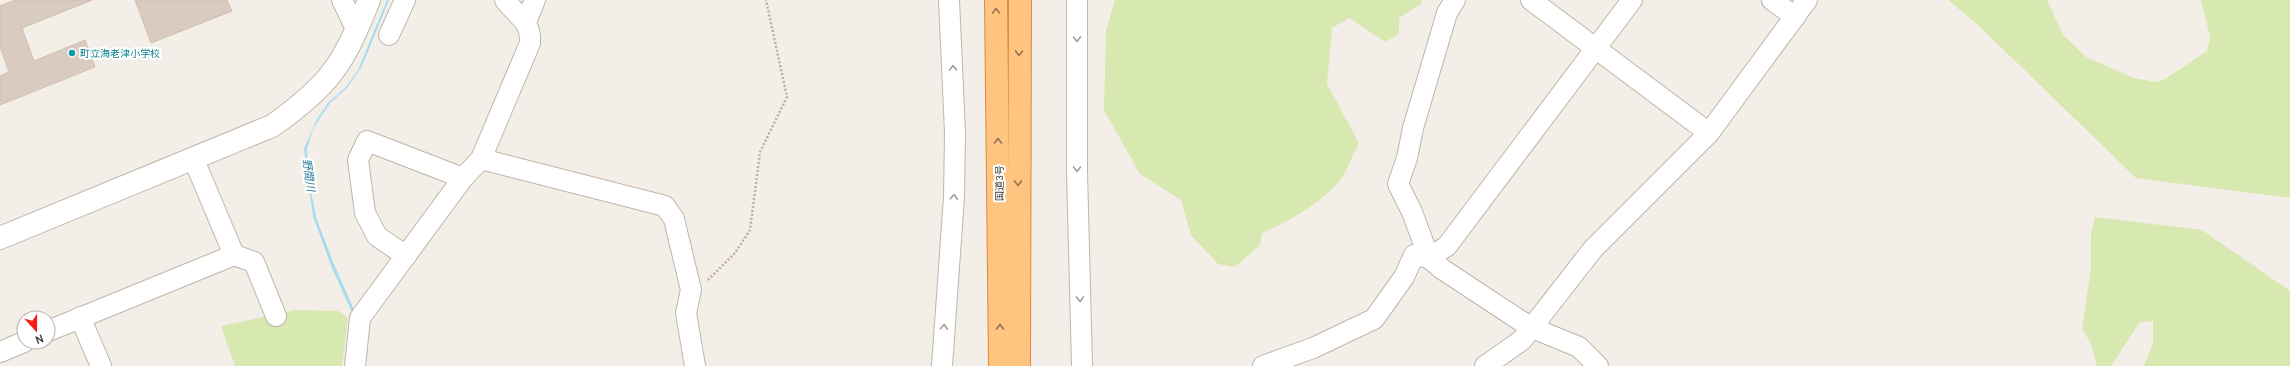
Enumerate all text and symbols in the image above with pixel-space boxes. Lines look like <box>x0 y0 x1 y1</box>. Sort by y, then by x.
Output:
one-way arrow <box>992 8 1001 14</box>
one-way arrow <box>1073 36 1081 42</box>
marker: 町立海老津小学校 <box>67 48 77 58</box>
place label: 町立海老津小学校 <box>80 48 160 61</box>
one-way arrow <box>1015 50 1024 56</box>
one-way arrow <box>949 65 957 71</box>
one-way arrow <box>994 138 1002 144</box>
water label: 野間川 <box>299 158 317 193</box>
street label: 国道3号 <box>994 165 1007 201</box>
one-way arrow <box>1073 166 1081 172</box>
one-way arrow <box>1014 180 1022 186</box>
one-way arrow <box>949 194 958 200</box>
one-way arrow <box>1076 296 1084 302</box>
north arrow <box>16 310 56 350</box>
one-way arrow <box>940 324 949 330</box>
one-way arrow <box>996 324 1004 330</box>
text: N <box>33 330 45 346</box>

